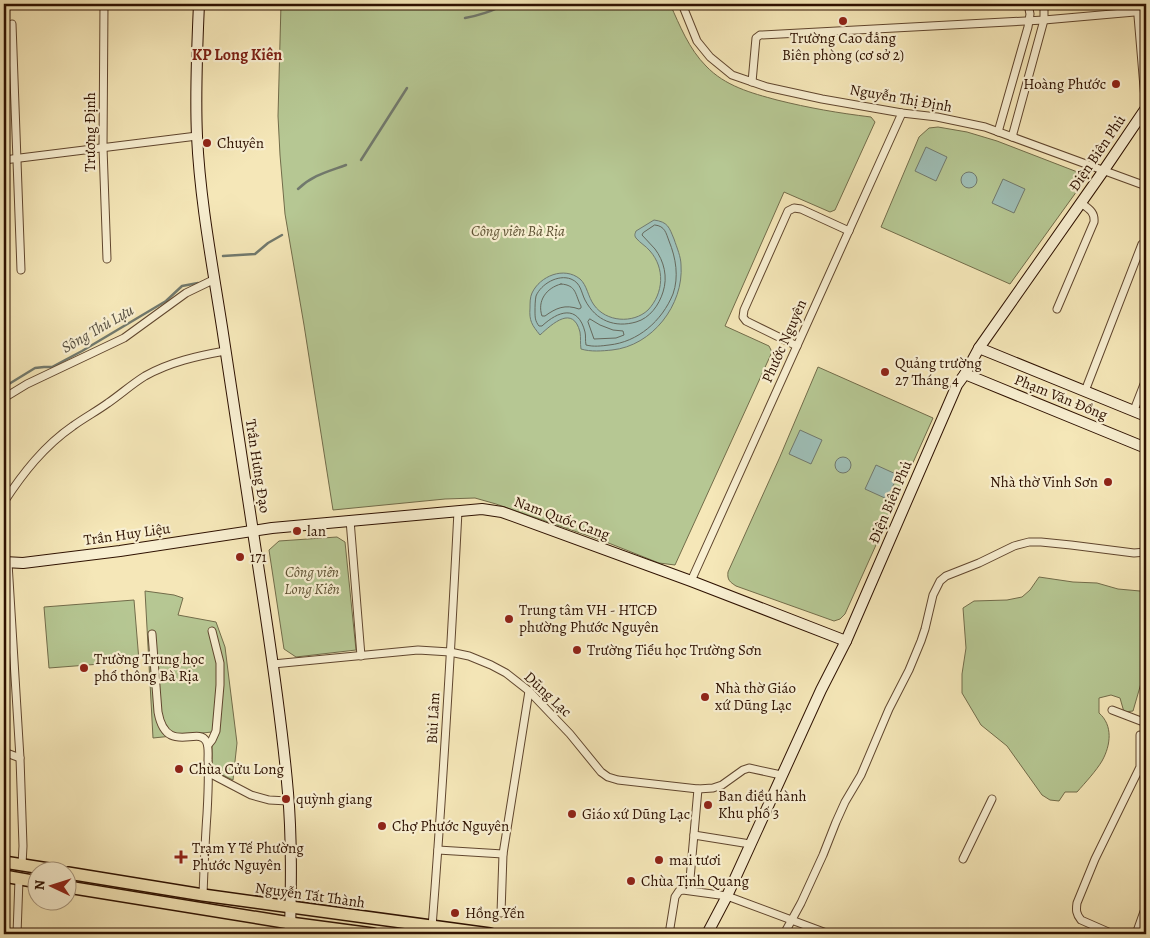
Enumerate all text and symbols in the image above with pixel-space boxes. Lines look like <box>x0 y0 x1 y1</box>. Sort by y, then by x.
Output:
marker: Trường Cao đẳng Biên phòng (cơ sở 2) <box>837 15 849 27</box>
place label: Trường Cao đẳng Biên phòng (cơ sở 2) <box>782 28 904 65</box>
district label: KP Long Kiên <box>192 44 282 66</box>
place label: Hoàng Phước <box>1023 74 1106 94</box>
marker: Hoàng Phước <box>1110 78 1122 90</box>
street label: Nguyễn Thị Định <box>848 79 954 117</box>
street label: Trương Định <box>80 92 100 172</box>
street label: Điện Biên Phủ <box>1064 110 1130 195</box>
place label: Chuyên <box>217 133 264 153</box>
marker: Chuyên <box>201 137 213 149</box>
park label: Công viên Bà Rịa <box>471 221 565 241</box>
street label: Phước Nguyên <box>757 296 811 386</box>
water label: Sông Thủ Lựu <box>57 299 138 358</box>
place label: Quảng trường 27 Tháng 4 <box>895 353 982 390</box>
marker: Quảng trường 27 Tháng 4 <box>879 366 891 378</box>
street label: Phạm Văn Đồng <box>1011 369 1111 425</box>
street label: Trần Hưng Đạo <box>241 418 275 514</box>
street label: Điện Biên Phủ <box>864 457 917 546</box>
place label: Nhà thờ Vinh Sơn <box>990 472 1098 492</box>
marker: Nhà thờ Vinh Sơn <box>1102 476 1114 488</box>
street label: Nam Quốc Cang <box>511 491 613 545</box>
street label: Trần Huy Liệu <box>82 518 172 550</box>
place label: lan <box>307 521 326 541</box>
marker: lan <box>291 525 303 537</box>
place label: 171 <box>250 547 267 567</box>
marker: 171 <box>234 551 246 563</box>
park label: Công viên Long Kiên <box>284 562 340 599</box>
place label: Trung tâm VH - HTCĐ phường Phước Nguyên <box>519 600 659 637</box>
marker: Trung tâm VH - HTCĐ phường Phước Nguyên <box>503 613 515 625</box>
place label: Trường Tiểu học Trường Sơn <box>587 640 762 660</box>
marker: Trường Tiểu học Trường Sơn <box>571 644 583 656</box>
place label: Trường Trung học phổ thông Bà Rịa <box>94 649 204 686</box>
marker: Trường Trung học phổ thông Bà Rịa <box>78 662 90 674</box>
street label: Dũng Lạc <box>520 667 576 721</box>
place label: Nhà thờ Giáo xứ Dũng Lạc <box>715 678 796 715</box>
street label: Bùi Lâm <box>422 691 444 744</box>
marker: Nhà thờ Giáo xứ Dũng Lạc <box>699 691 711 703</box>
place label: Chùa Cửu Long <box>189 759 285 779</box>
marker: Chùa Cửu Long <box>173 763 185 775</box>
place label: Ban điều hành Khu phố 3 <box>718 786 806 823</box>
place label: quỳnh giang <box>296 789 373 809</box>
marker: quỳnh giang <box>280 793 292 805</box>
marker: Ban điều hành Khu phố 3 <box>702 799 714 811</box>
place label: Giáo xứ Dũng Lạc <box>582 804 690 824</box>
marker: Giáo xứ Dũng Lạc <box>566 808 578 820</box>
place label: Chợ Phước Nguyên <box>392 816 509 836</box>
marker: Chợ Phước Nguyên <box>376 820 388 832</box>
place label: Trạm Y Tế Phường Phước Nguyên <box>192 838 304 875</box>
marker: Trạm Y Tế Phường Phước Nguyên <box>174 850 188 864</box>
place label: mai tươi <box>669 850 721 870</box>
marker: mai tươi <box>653 854 665 866</box>
north arrow <box>28 860 78 910</box>
place label: Chùa Tịnh Quang <box>641 871 749 891</box>
marker: Chùa Tịnh Quang <box>625 875 637 887</box>
street label: Nguyễn Tất Thành <box>254 877 366 913</box>
text: N <box>30 879 49 891</box>
place label: Hồng Yến <box>465 903 525 923</box>
marker: Hồng Yến <box>449 907 461 919</box>

